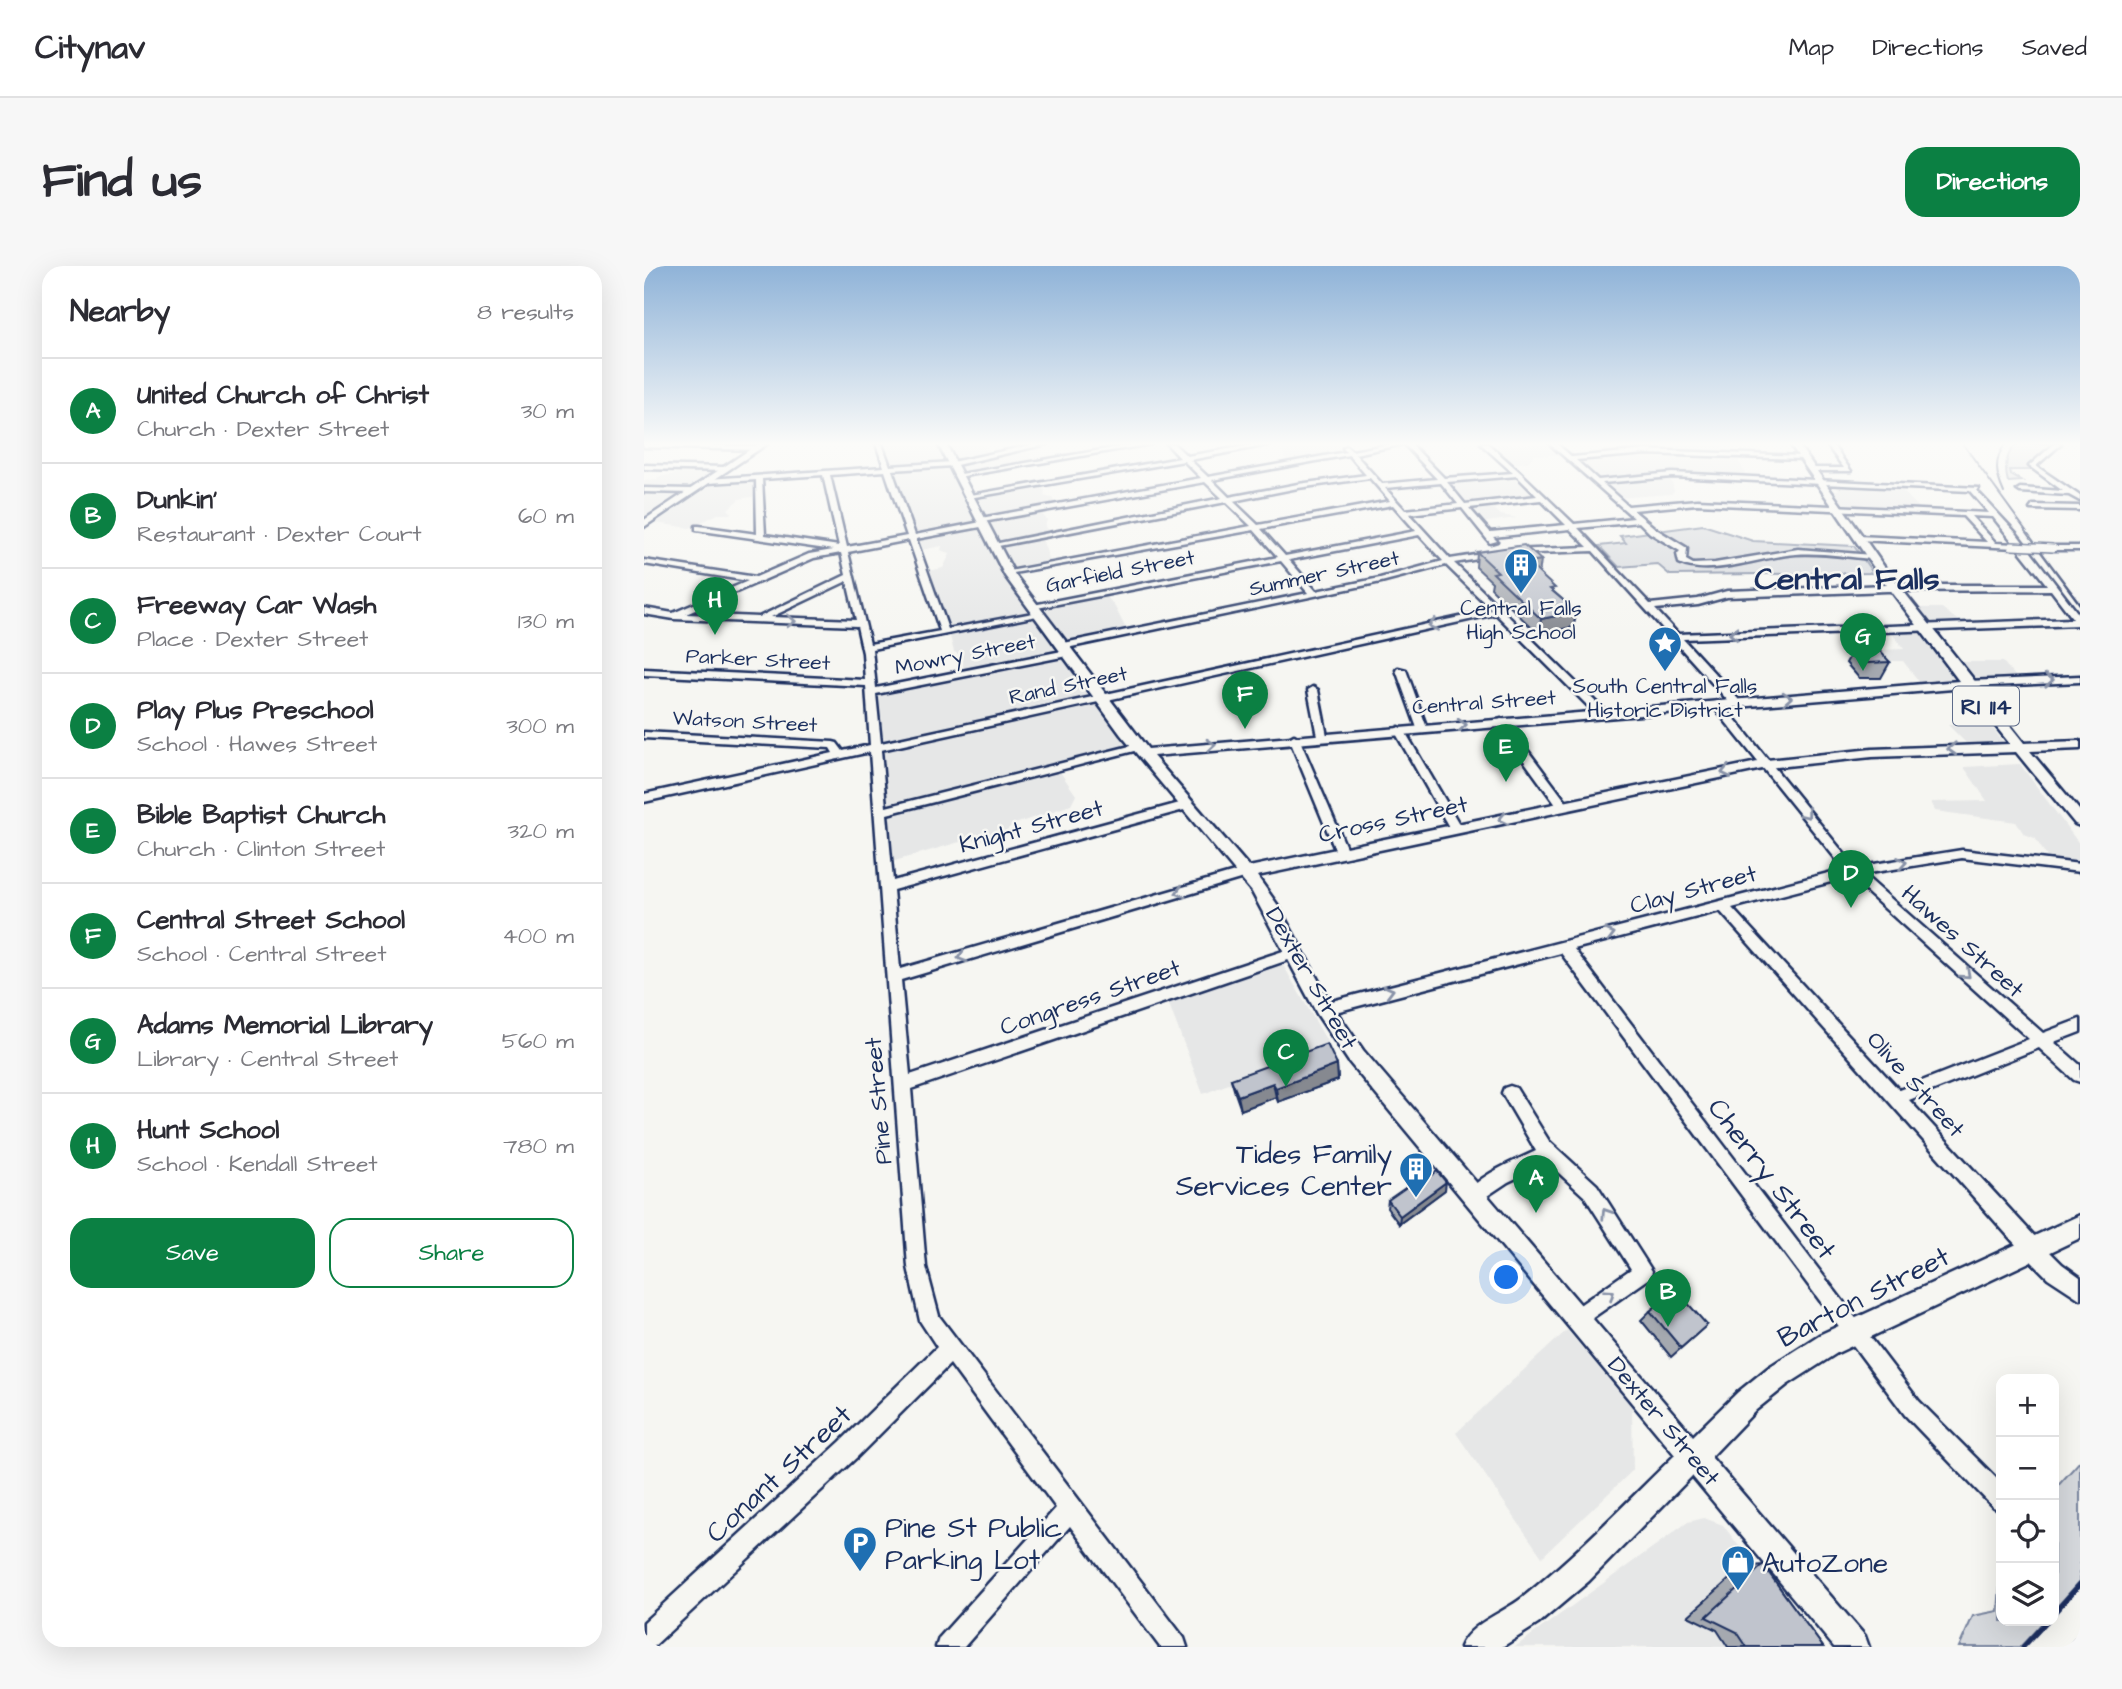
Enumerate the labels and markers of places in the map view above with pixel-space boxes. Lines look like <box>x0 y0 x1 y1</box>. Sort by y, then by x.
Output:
building icon: Central Falls High School <box>1502 546 1540 595</box>
pin: H <box>692 577 738 635</box>
place label: Central Falls High School <box>1460 594 1582 649</box>
pin: G <box>1840 613 1886 671</box>
place icon: South Central Falls Historic District <box>1646 624 1684 673</box>
pin: F <box>1222 671 1268 729</box>
place label: South Central Falls Historic District <box>1573 672 1757 725</box>
pin: E <box>1483 724 1529 782</box>
pin: D <box>1828 850 1874 908</box>
pin: C <box>1263 1029 1309 1087</box>
place label: Tides Family Services Center <box>1176 1135 1392 1206</box>
building icon: Tides Family Services Center <box>1397 1150 1435 1199</box>
pin: A <box>1513 1155 1559 1213</box>
pin: B <box>1645 1269 1691 1327</box>
place label: Pine St Public Parking Lot <box>885 1509 1062 1581</box>
parking icon: Pine St Public Parking Lot <box>841 1524 879 1573</box>
shop icon: AutoZone <box>1719 1543 1757 1592</box>
place label: AutoZone <box>1762 1544 1888 1583</box>

